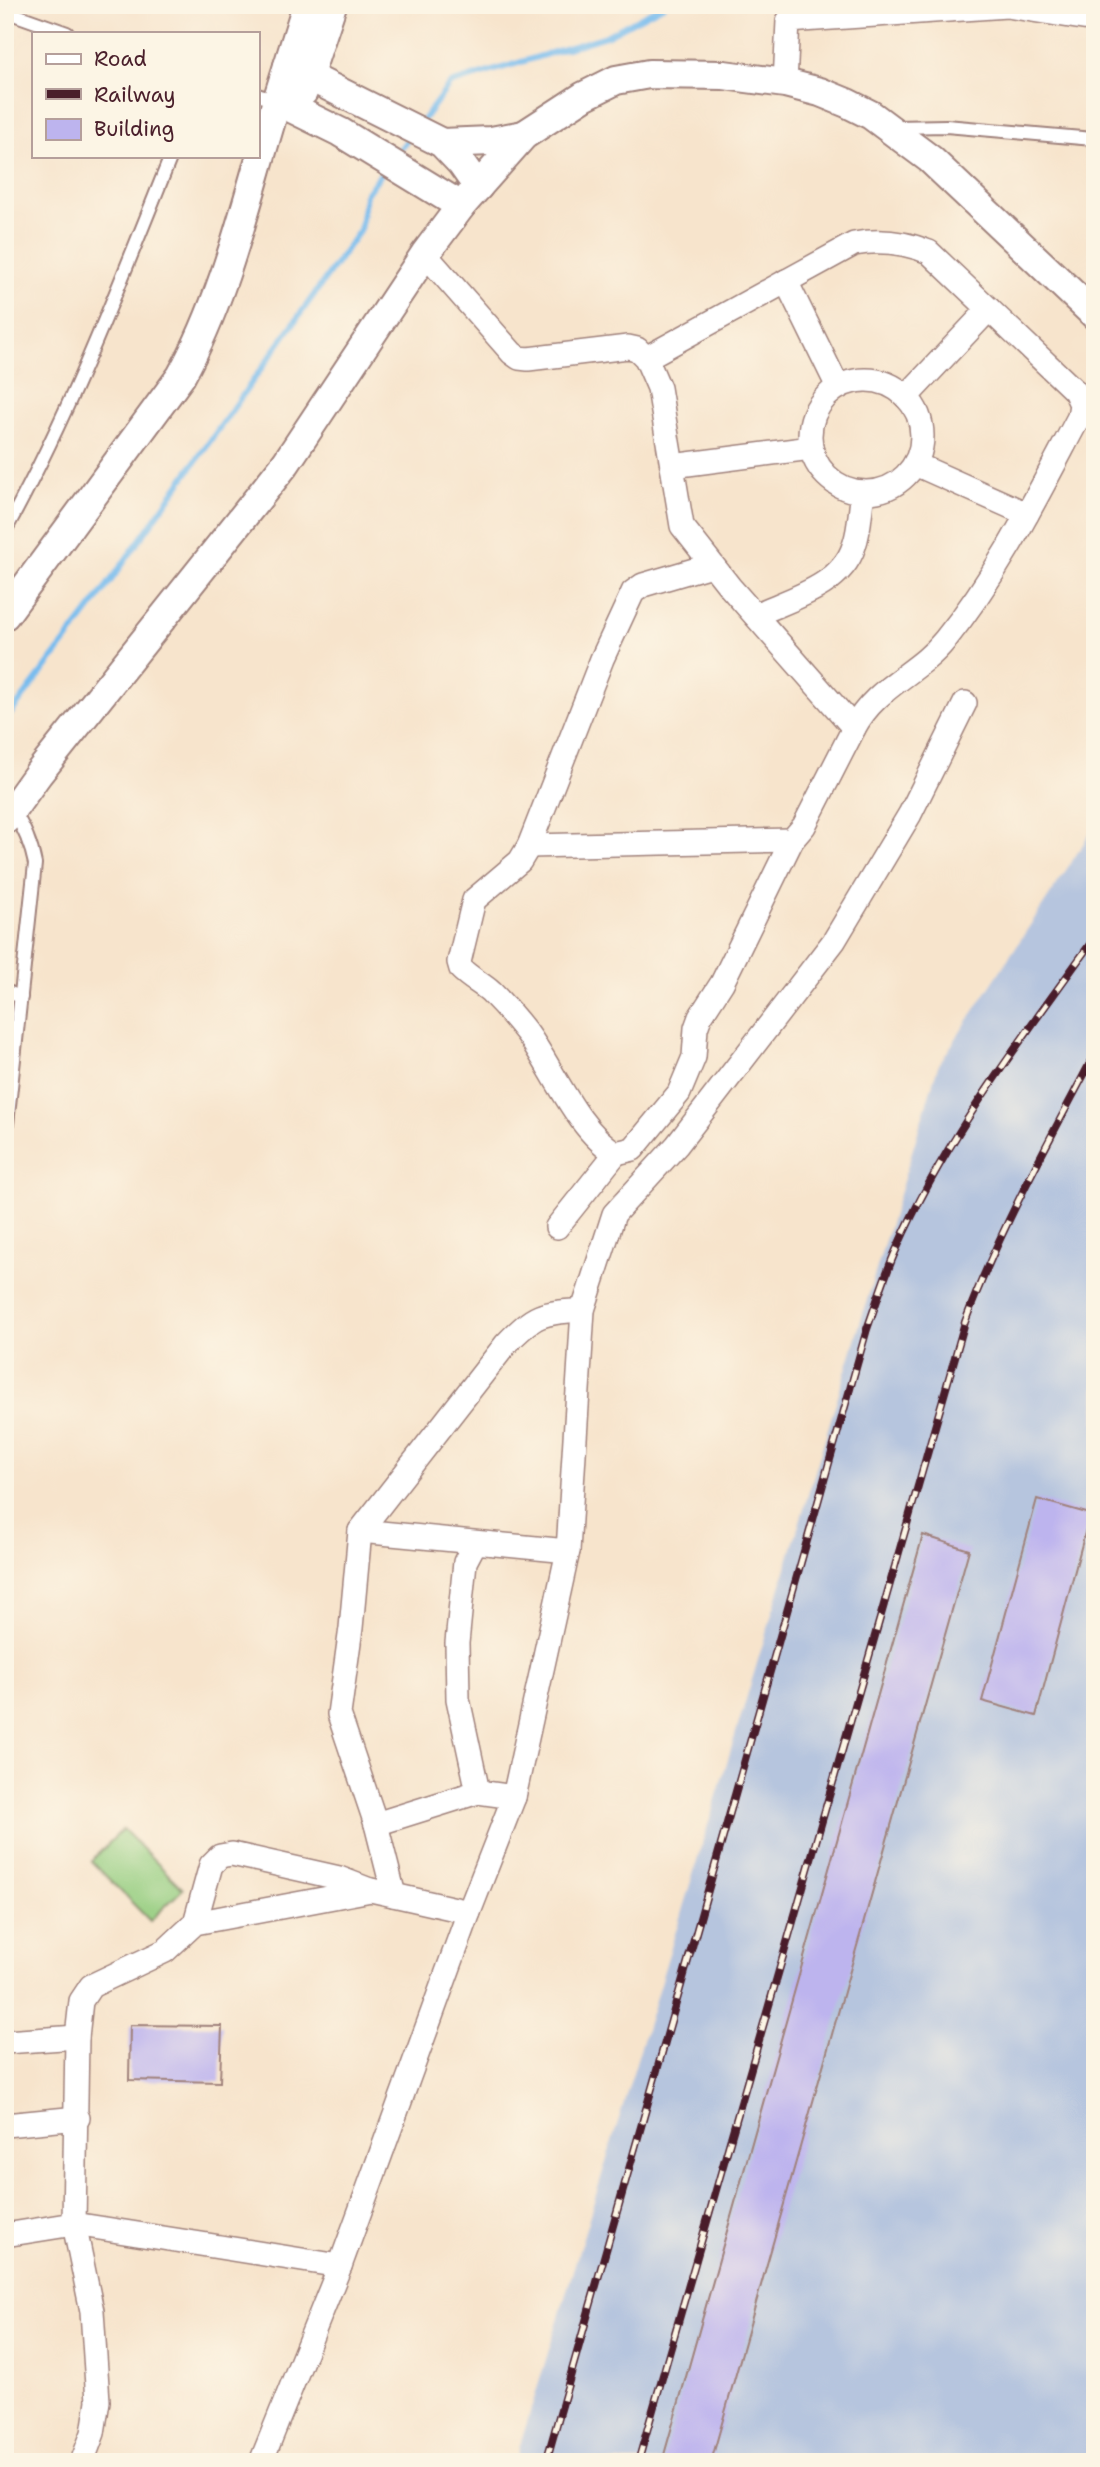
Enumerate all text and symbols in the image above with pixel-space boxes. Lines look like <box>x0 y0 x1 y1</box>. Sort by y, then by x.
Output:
legend <box>32 32 259 158</box>
text: Road <box>94 45 147 73</box>
text: Railway <box>94 81 176 109</box>
text: Building <box>94 115 174 143</box>

